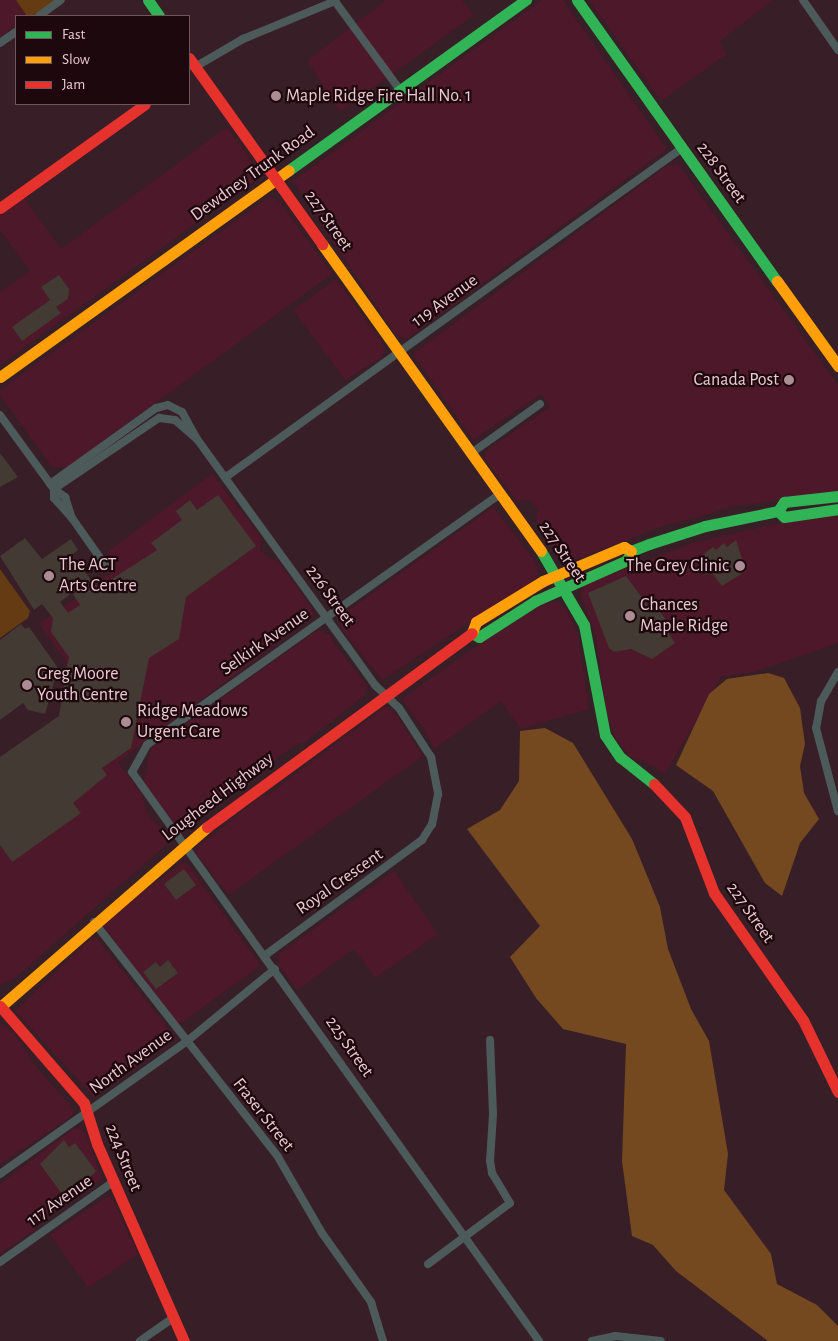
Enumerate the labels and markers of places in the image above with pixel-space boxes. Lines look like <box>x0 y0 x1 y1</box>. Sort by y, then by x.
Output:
place label: Maple Ridge Fire Hall No. 1 <box>286 85 471 107</box>
marker: Maple Ridge Fire Hall No. 1 <box>270 90 282 102</box>
place label: Canada Post <box>693 369 779 391</box>
marker: Canada Post <box>783 374 795 386</box>
place label: The ACT Arts Centre <box>59 555 137 598</box>
place label: The Grey Clinic <box>626 555 729 577</box>
marker: The Grey Clinic <box>733 559 747 573</box>
marker: The ACT Arts Centre <box>43 570 55 582</box>
place label: Chances Maple Ridge <box>640 595 728 638</box>
marker: Chances Maple Ridge <box>624 610 636 622</box>
place label: Greg Moore Youth Centre <box>37 664 128 706</box>
marker: Greg Moore Youth Centre <box>21 679 33 691</box>
place label: Ridge Meadows Urgent Care <box>137 701 248 744</box>
marker: Ridge Meadows Urgent Care <box>119 715 133 729</box>

